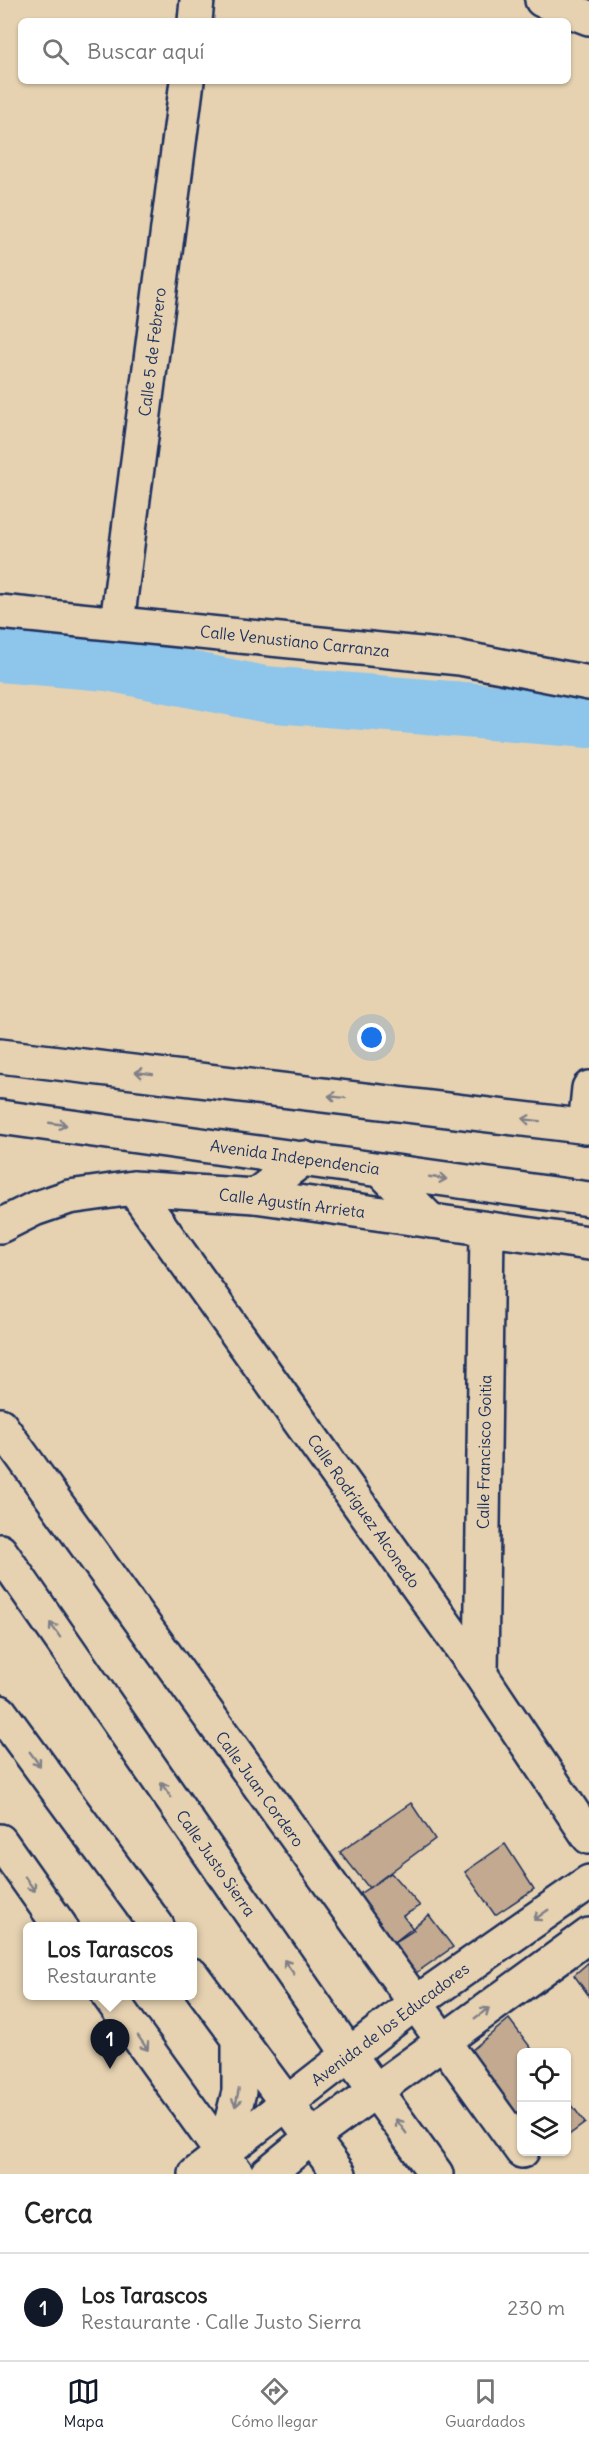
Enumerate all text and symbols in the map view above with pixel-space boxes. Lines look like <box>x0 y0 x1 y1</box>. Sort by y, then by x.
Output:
search box <box>18 18 571 84</box>
icon: search <box>39 35 72 68</box>
text: Buscar aquí <box>87 37 204 65</box>
street label: Calle 5 de Febrero <box>134 286 170 418</box>
street label: Calle Venustiano Carranza <box>199 621 391 661</box>
your location <box>357 1023 386 1052</box>
one-way arrow <box>134 1068 154 1079</box>
one-way arrow <box>328 1091 348 1102</box>
one-way arrow <box>522 1114 541 1125</box>
one-way arrow <box>48 1118 67 1129</box>
street label: Avenida Independencia <box>209 1135 381 1179</box>
one-way arrow <box>428 1172 448 1183</box>
street label: Calle Agustín Arrieta <box>218 1184 366 1222</box>
street label: Calle Francisco Goitia <box>473 1375 495 1529</box>
street label: Calle Rodríguez Alconedo <box>303 1430 425 1592</box>
one-way arrow <box>49 1622 61 1638</box>
street label: Calle Juan Cordero <box>211 1727 309 1851</box>
one-way arrow <box>28 1750 41 1766</box>
one-way arrow <box>160 1782 172 1799</box>
street label: Calle Justo Sierra <box>172 1806 260 1920</box>
one-way arrow <box>24 1875 36 1891</box>
one-way arrow <box>533 1909 550 1921</box>
popup <box>23 1922 197 2000</box>
text: Los Tarascos <box>47 1935 173 1963</box>
street label: Avenida de los Educadores <box>307 1958 473 2090</box>
one-way arrow <box>283 1960 295 1976</box>
text: Restaurante <box>47 1963 157 1988</box>
one-way arrow <box>473 2007 489 2019</box>
pin: 1 <box>90 2020 130 2069</box>
one-way arrow <box>137 2035 149 2051</box>
map controls <box>517 2048 571 2156</box>
button: locate <box>517 2048 571 2102</box>
one-way arrow <box>231 2087 242 2107</box>
button: layers <box>517 2102 571 2156</box>
one-way arrow <box>395 2119 408 2135</box>
text: Cerca <box>24 2197 93 2230</box>
text: Los Tarascos <box>81 2281 208 2309</box>
text: 1 <box>40 2295 47 2320</box>
text: 230 m <box>507 2295 565 2320</box>
text: Restaurante · Calle Justo Sierra <box>81 2309 361 2334</box>
tab: Mapa <box>64 2375 104 2431</box>
tab: Cómo llegar <box>231 2375 318 2431</box>
tab: Guardados <box>445 2375 525 2431</box>

